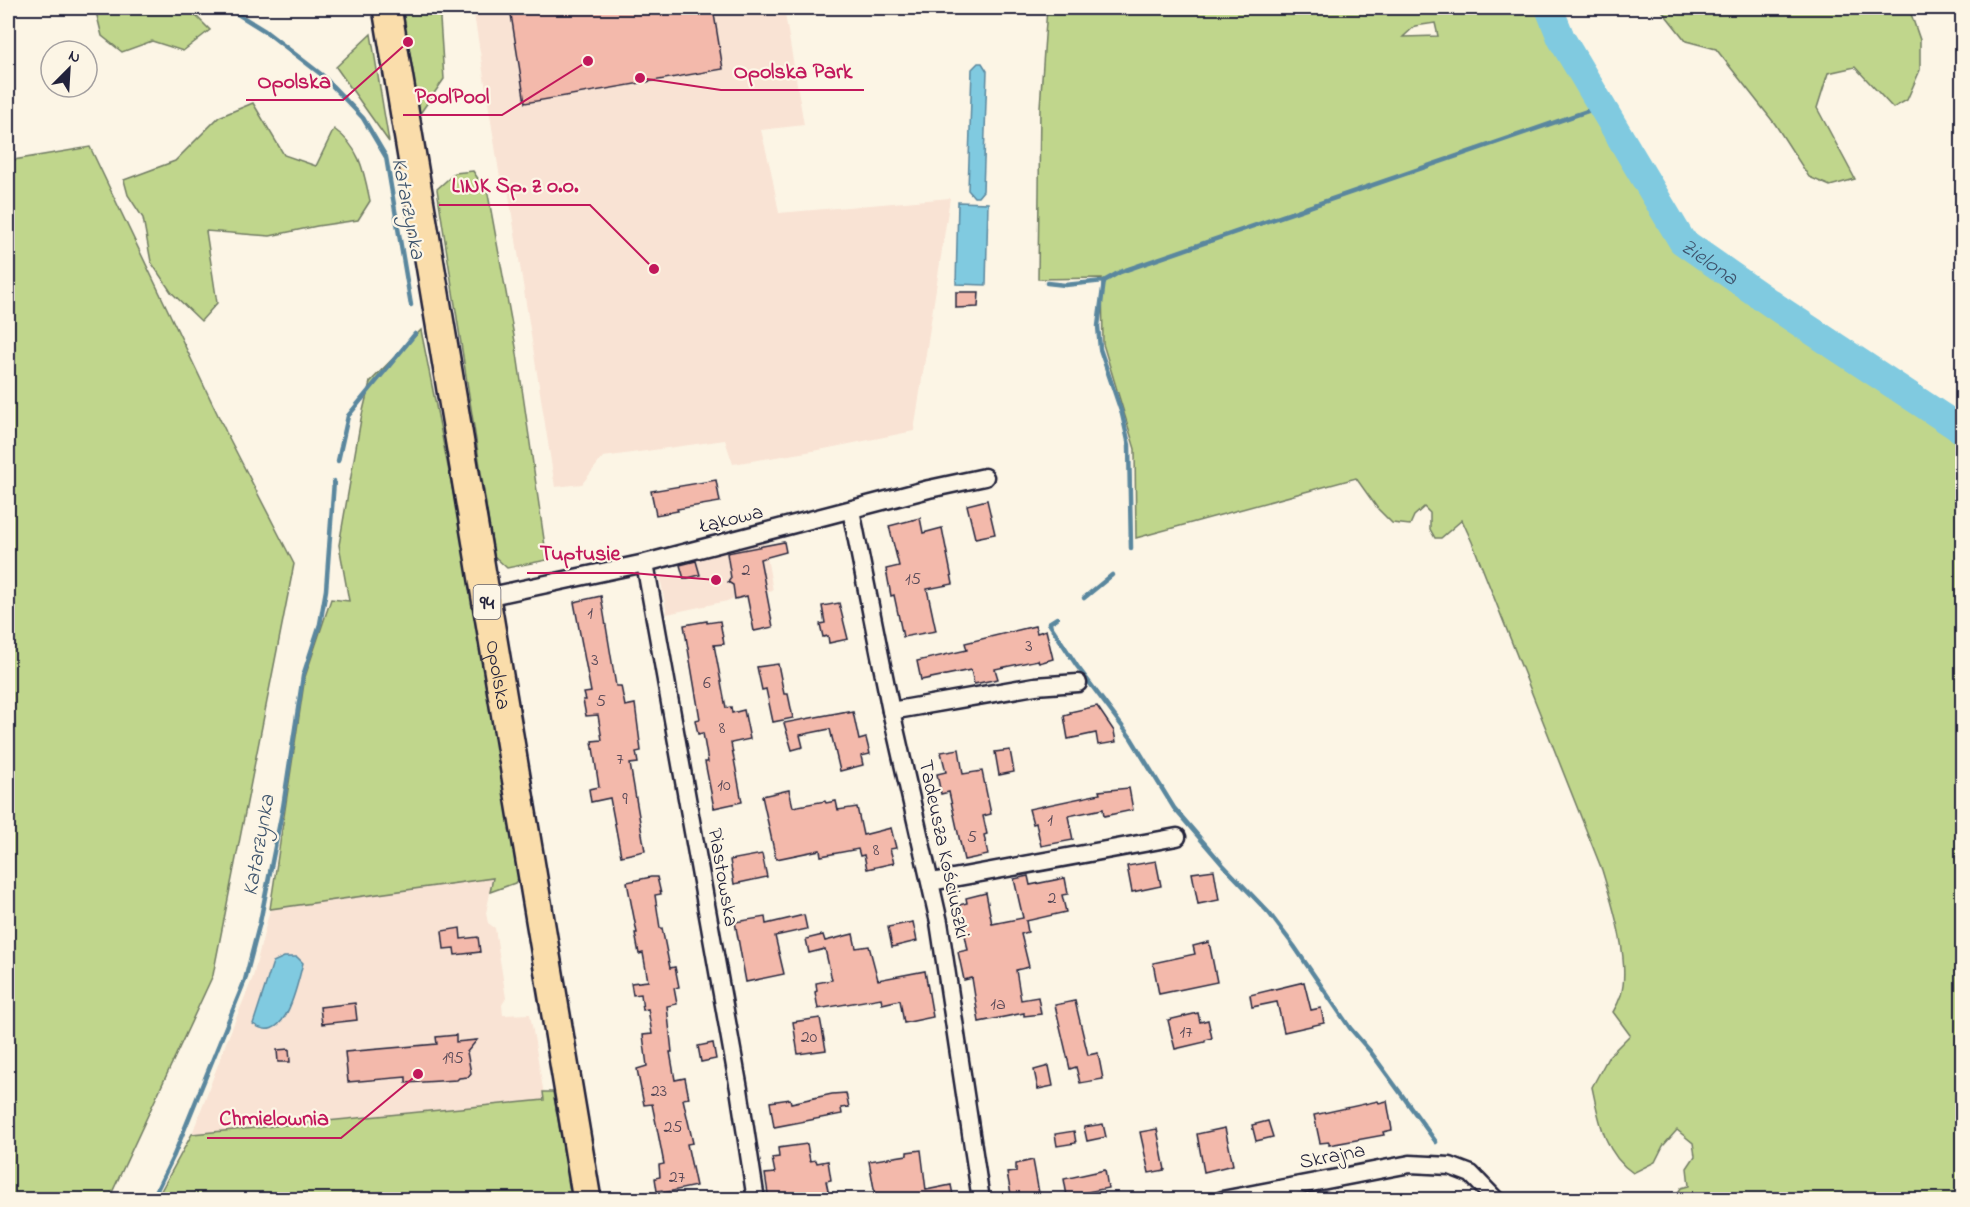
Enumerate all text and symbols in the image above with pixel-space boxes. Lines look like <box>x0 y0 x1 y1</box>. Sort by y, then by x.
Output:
north arrow <box>39 39 99 99</box>
text: N <box>64 44 84 70</box>
callout: Opolska Park <box>721 50 864 90</box>
text: Opolska Park <box>734 57 854 89</box>
callout: Opolska <box>246 60 343 100</box>
text: Opolska <box>257 67 331 99</box>
callout: PoolPool <box>403 75 502 115</box>
text: PoolPool <box>415 82 490 114</box>
water label: Katarzynka <box>382 155 433 263</box>
callout: LINK Sp. z o.o. <box>439 165 590 205</box>
text: LINK Sp. z o.o. <box>452 171 579 203</box>
water label: Zielona <box>1673 232 1745 295</box>
street label: Łąkowa <box>696 498 766 543</box>
callout: Tuptusie <box>527 533 632 573</box>
text: Tuptusie <box>540 539 621 571</box>
house number: 2 <box>742 558 751 584</box>
house number: 15 <box>905 567 921 593</box>
road number: 94 <box>474 585 500 619</box>
house number: 1 <box>587 601 593 627</box>
house number: 3 <box>1025 634 1033 660</box>
street label: Opolska <box>476 638 517 712</box>
house number: 3 <box>591 648 599 674</box>
house number: 6 <box>703 671 711 697</box>
house number: 5 <box>596 689 606 715</box>
house number: 8 <box>719 716 726 742</box>
house number: 7 <box>616 747 624 773</box>
street label: Tadeusza Kościuszki <box>909 757 977 942</box>
house number: 10 <box>717 773 731 799</box>
house number: 9 <box>622 787 628 813</box>
water label: Katarzynka <box>235 791 285 899</box>
house number: 1 <box>1047 808 1053 834</box>
house number: 5 <box>967 825 977 851</box>
street label: Piastowska <box>699 826 745 929</box>
house number: 8 <box>873 838 880 864</box>
house number: 2 <box>1048 886 1057 912</box>
house number: 1a <box>990 992 1006 1018</box>
house number: 17 <box>1179 1020 1193 1046</box>
house number: 20 <box>801 1025 818 1051</box>
house number: 195 <box>442 1046 464 1072</box>
house number: 23 <box>651 1079 667 1105</box>
callout: Chmielownia <box>207 1098 341 1138</box>
text: Chmielownia <box>219 1104 329 1136</box>
house number: 25 <box>663 1115 683 1141</box>
street label: Skrajna <box>1297 1136 1368 1178</box>
house number: 27 <box>669 1165 686 1191</box>

